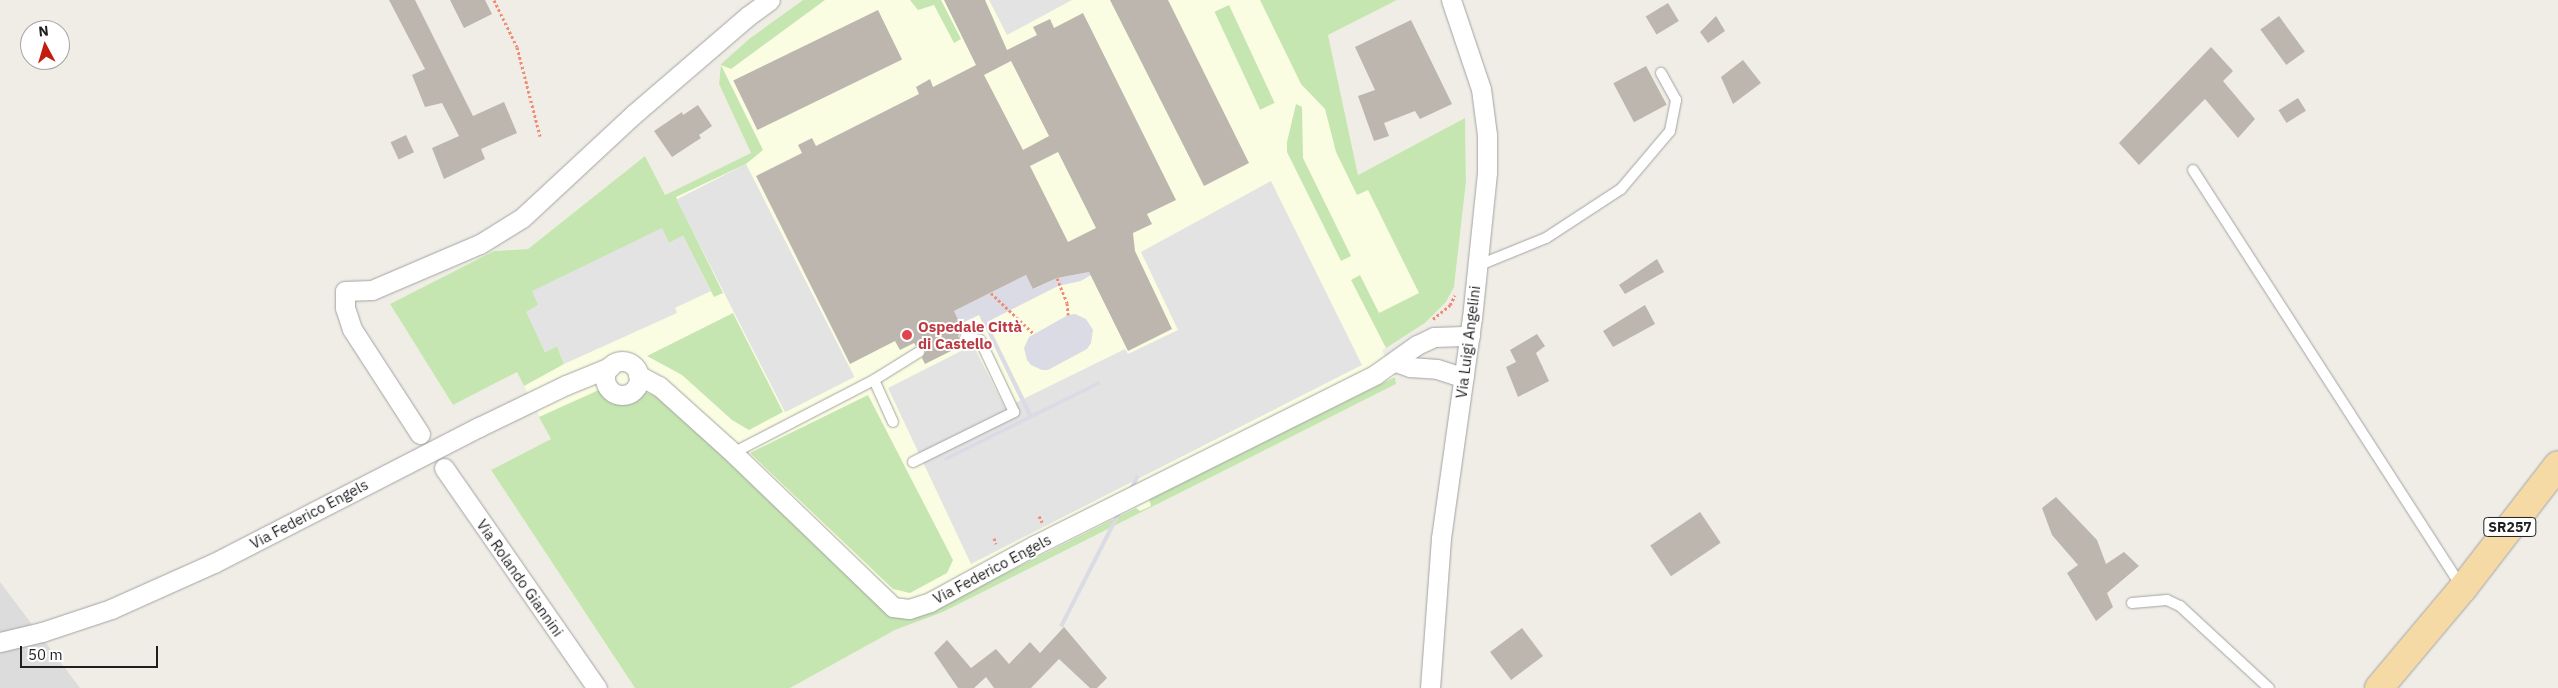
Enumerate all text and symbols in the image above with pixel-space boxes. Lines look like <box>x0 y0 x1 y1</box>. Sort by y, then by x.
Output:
north arrow <box>20 20 70 70</box>
text: N <box>38 22 50 41</box>
street label: Via Luigi Angelini <box>1452 285 1484 399</box>
place label: Ospedale Città di Castello <box>918 317 1022 352</box>
marker: Ospedale Città di Castello <box>900 328 914 342</box>
street label: Via Federico Engels <box>247 475 371 553</box>
street label: Via Rolando Giannini <box>473 516 567 640</box>
road number: SR257 <box>2482 516 2538 538</box>
street label: Via Federico Engels <box>930 530 1054 608</box>
scale bar <box>22 636 160 668</box>
text: 50 m <box>28 645 63 664</box>

